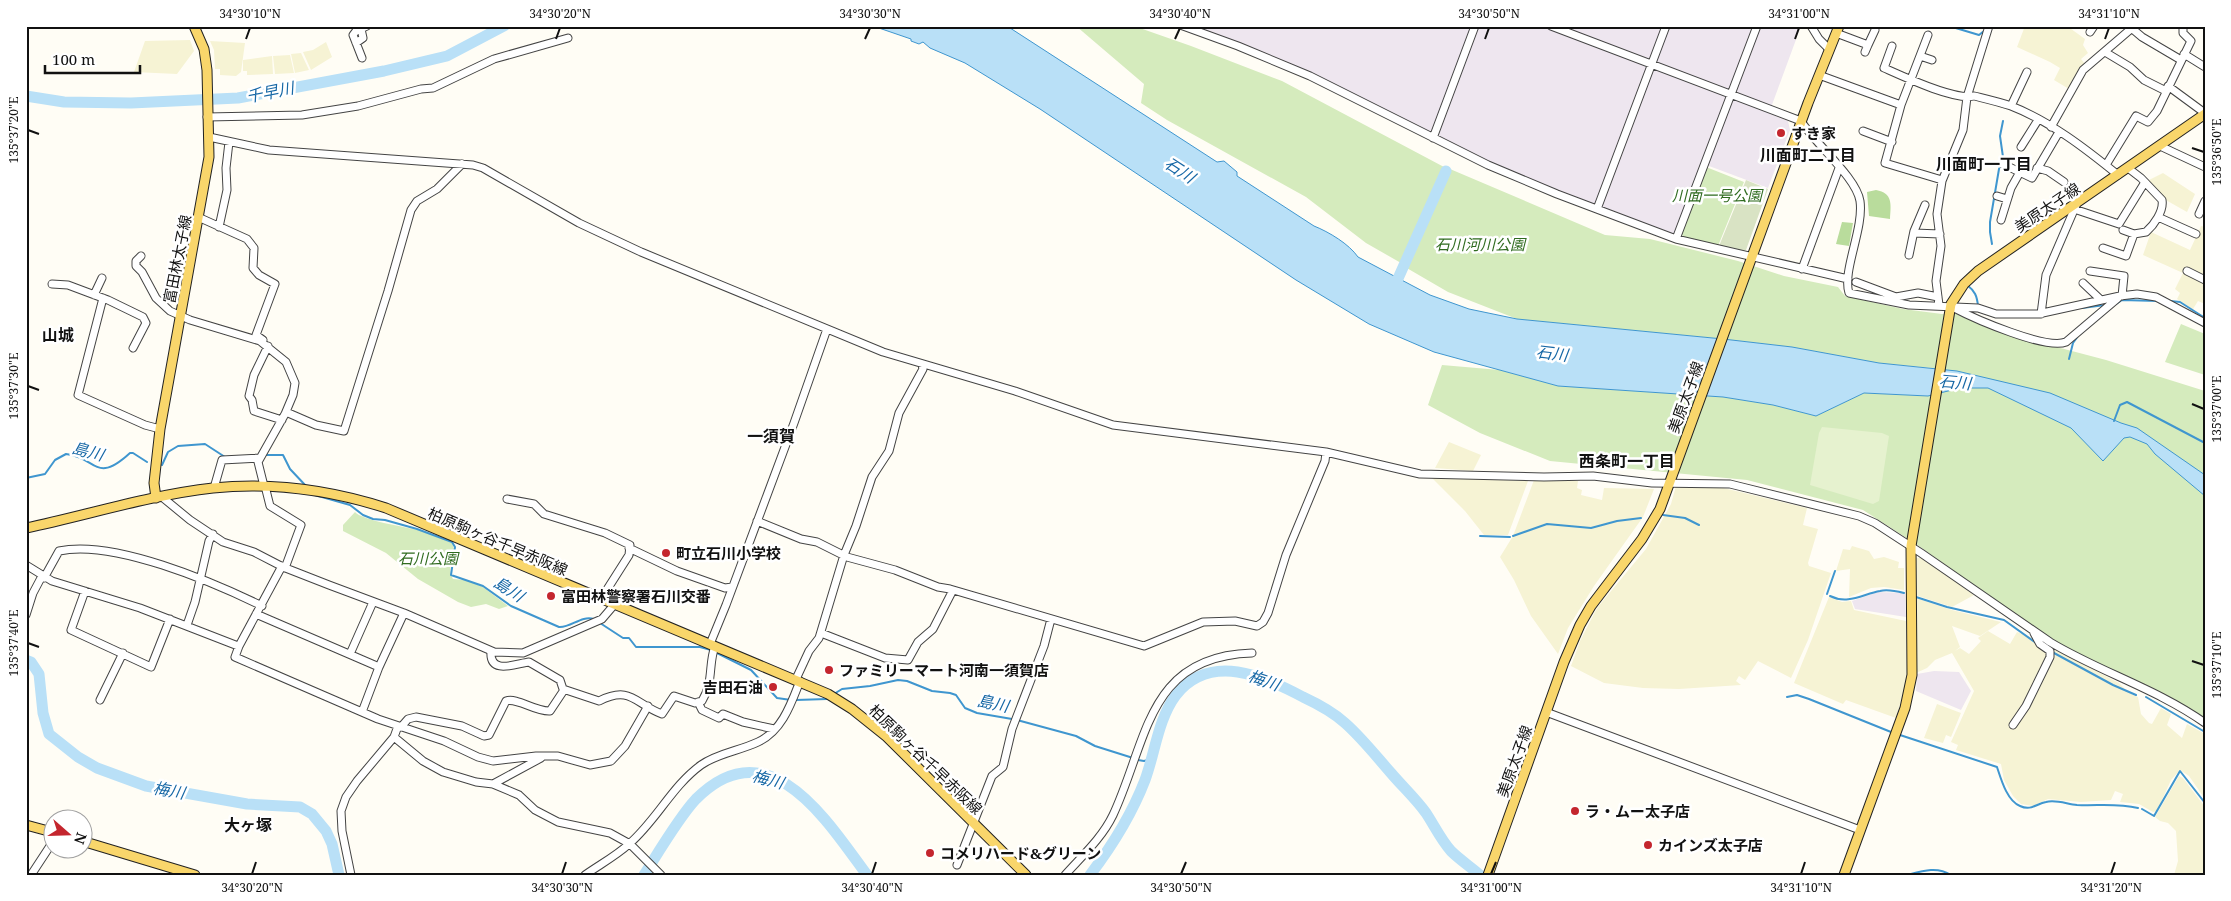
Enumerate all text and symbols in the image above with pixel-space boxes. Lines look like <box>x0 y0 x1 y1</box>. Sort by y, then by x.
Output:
text: 34°30'10"N <box>219 5 281 22</box>
text: 34°30'20"N <box>529 5 591 22</box>
text: 34°30'30"N <box>839 5 901 22</box>
text: 34°30'40"N <box>1149 5 1211 22</box>
text: 34°30'50"N <box>1458 5 1520 22</box>
text: 34°31'00"N <box>1768 5 1830 22</box>
text: 34°31'10"N <box>2078 5 2140 22</box>
scale bar <box>45 42 140 74</box>
text: 100 m <box>52 49 95 69</box>
water label: 千早川 <box>244 76 298 107</box>
text: 135°37'20"E <box>5 97 22 163</box>
text: 135°36'50"E <box>2208 119 2225 185</box>
place label: すき家 <box>1791 123 1836 143</box>
marker: すき家 <box>1775 127 1787 139</box>
district label: 川面町二丁目 <box>1760 144 1856 166</box>
water label: 石川 <box>1161 152 1201 189</box>
district label: 川面町一丁目 <box>1936 153 2032 175</box>
street label: 美原太子線 <box>2010 178 2084 236</box>
park label: 川面一号公園 <box>1672 185 1764 205</box>
street label: 富田林太子線 <box>159 213 195 305</box>
park label: 石川河川公園 <box>1435 234 1527 254</box>
district label: 山城 <box>42 324 74 346</box>
water label: 石川 <box>1535 340 1571 366</box>
text: 135°37'30"E <box>5 353 22 419</box>
street label: 美原太子線 <box>1663 358 1707 436</box>
water label: 石川 <box>1938 370 1974 395</box>
text: 135°37'00"E <box>2208 376 2225 442</box>
district label: 一須賀 <box>747 425 795 447</box>
water label: 島川 <box>70 436 108 466</box>
district label: 西条町一丁目 <box>1579 450 1675 472</box>
street label: 柏原駒ヶ谷千早赤阪線 <box>425 502 571 580</box>
place label: 町立石川小学校 <box>676 543 781 563</box>
marker: 町立石川小学校 <box>660 547 672 559</box>
park label: 石川公園 <box>398 548 460 568</box>
water label: 島川 <box>490 571 530 608</box>
place label: 富田林警察署石川交番 <box>561 586 711 606</box>
marker: 富田林警察署石川交番 <box>545 590 557 602</box>
text: 135°37'40"E <box>5 610 22 676</box>
text: 135°37'10"E <box>2208 632 2225 698</box>
place label: ファミリーマート河南一須賀店 <box>839 660 1049 680</box>
marker: ファミリーマート河南一須賀店 <box>823 664 835 676</box>
water label: 梅川 <box>1245 664 1285 696</box>
place label: 吉田石油 <box>703 677 763 697</box>
marker: 吉田石油 <box>767 681 779 693</box>
water label: 島川 <box>975 689 1013 717</box>
street label: 柏原駒ヶ谷千早赤阪線 <box>865 700 987 818</box>
street label: 美原太子線 <box>1492 722 1536 800</box>
water label: 梅川 <box>750 764 788 794</box>
water label: 梅川 <box>151 776 189 804</box>
place label: ラ・ムー太子店 <box>1585 801 1690 821</box>
marker: ラ・ムー太子店 <box>1569 805 1581 817</box>
north arrow <box>42 808 92 858</box>
district label: 大ヶ塚 <box>224 814 272 836</box>
text: N <box>70 830 92 847</box>
place label: カインズ太子店 <box>1658 835 1763 855</box>
marker: カインズ太子店 <box>1642 839 1654 851</box>
place label: コメリハード&グリーン <box>940 843 1101 863</box>
marker: コメリハード&グリーン <box>924 847 936 859</box>
text: 34°30'20"N <box>221 879 283 896</box>
text: 34°30'30"N <box>531 879 593 896</box>
text: 34°30'40"N <box>841 879 903 896</box>
text: 34°30'50"N <box>1150 879 1212 896</box>
text: 34°31'00"N <box>1460 879 1522 896</box>
text: 34°31'10"N <box>1770 879 1832 896</box>
text: 34°31'20"N <box>2080 879 2142 896</box>

